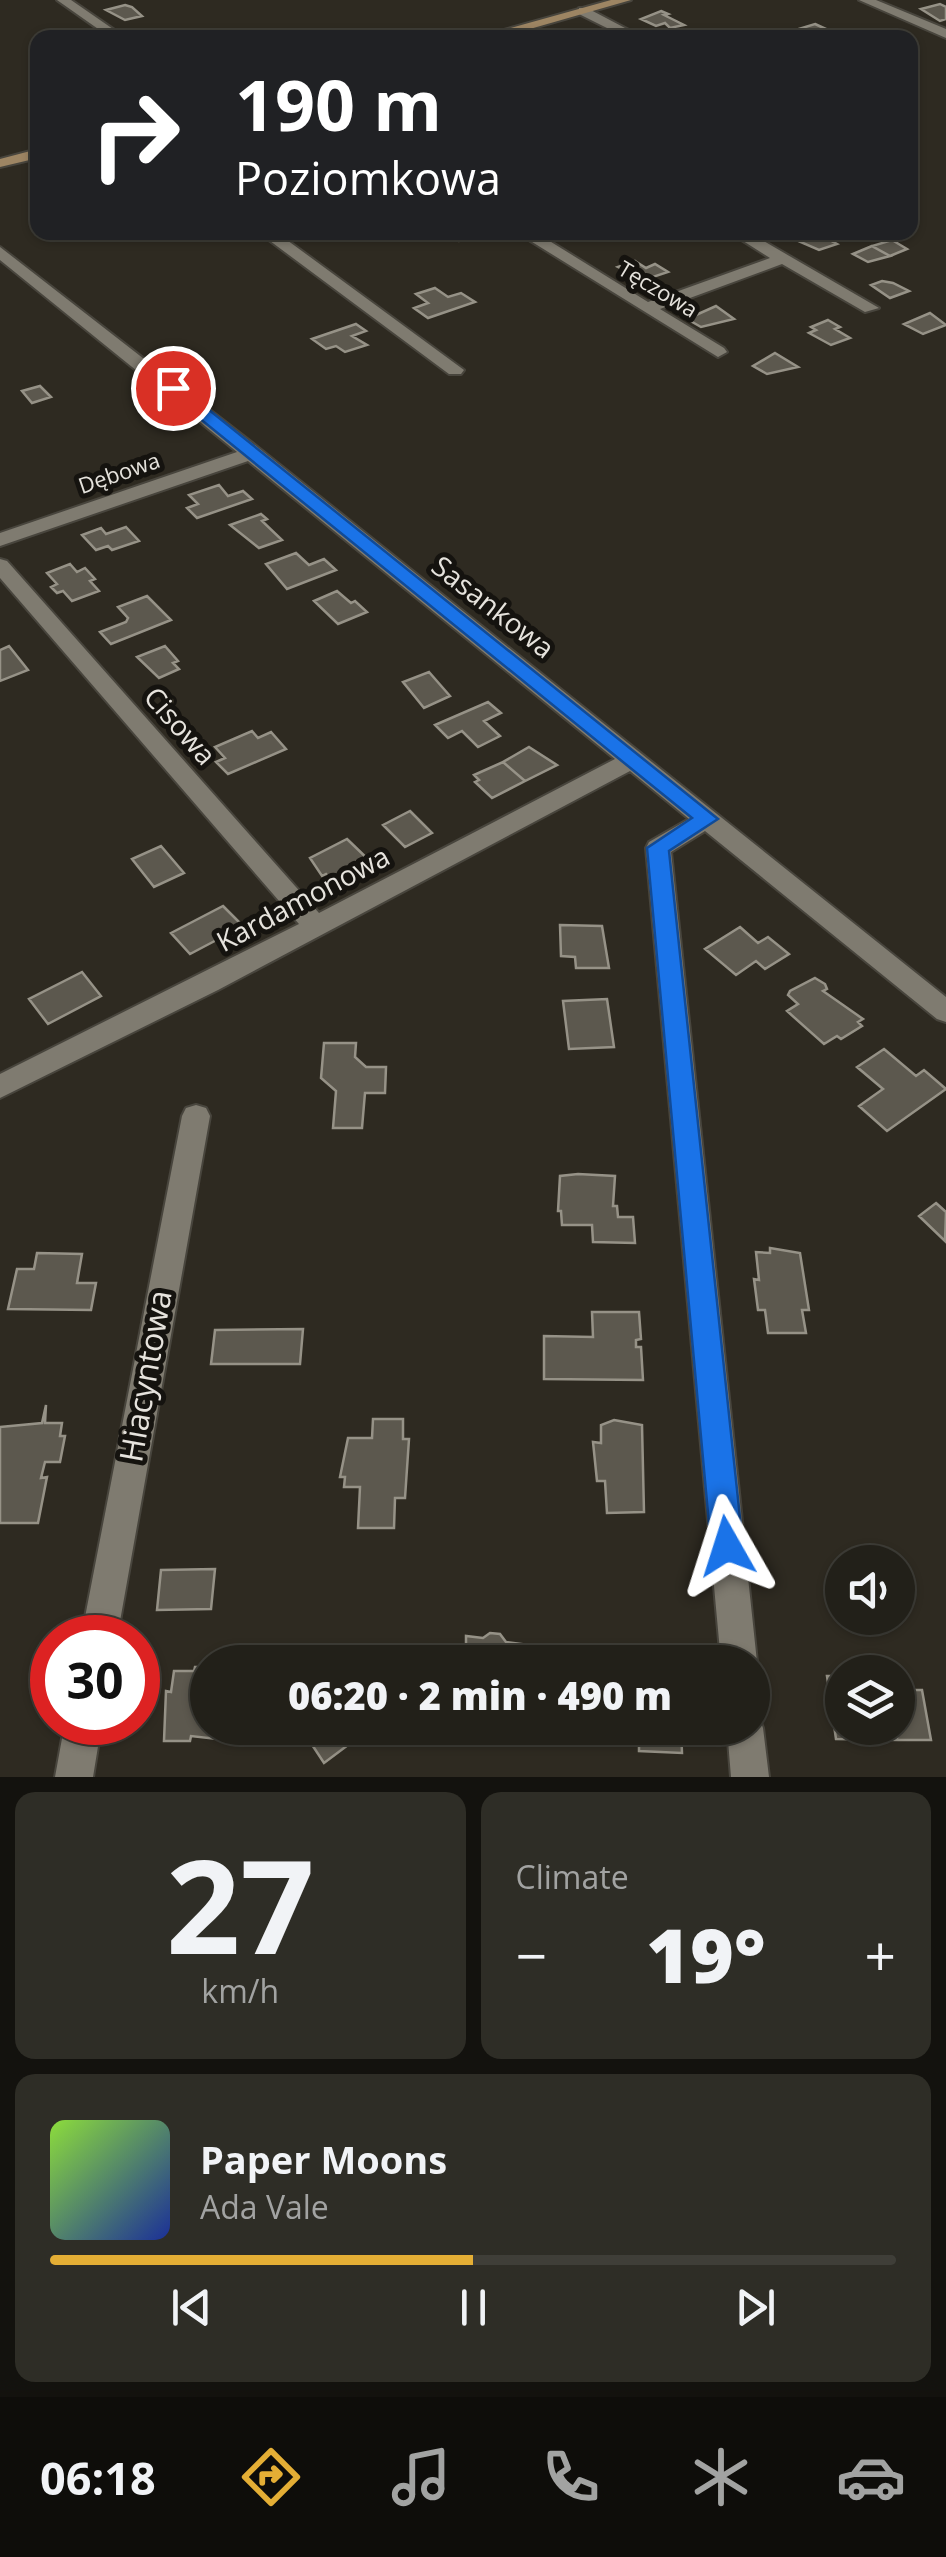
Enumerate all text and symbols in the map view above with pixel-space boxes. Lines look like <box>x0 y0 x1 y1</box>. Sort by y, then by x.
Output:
text: 190 m <box>235 56 442 152</box>
icon: right <box>70 70 200 200</box>
text: Poziomkowa <box>235 147 501 208</box>
street label: Tęczowa <box>613 253 704 324</box>
pin <box>131 346 216 431</box>
icon: arrive <box>146 361 201 416</box>
street label: Dębowa <box>74 444 163 500</box>
street label: Sasankowa <box>424 546 563 666</box>
street label: Cisowa <box>136 678 225 773</box>
street label: Kardamonowa <box>209 837 396 960</box>
street label: Hiacyntowa <box>108 1286 181 1465</box>
position arrow <box>675 1494 779 1598</box>
map controls <box>825 1545 915 1745</box>
button: sound <box>825 1545 915 1635</box>
speed limit sign: 30 <box>30 1615 160 1745</box>
button: layers <box>825 1655 915 1745</box>
text: 06:20 · 2 min · 490 m <box>288 1669 672 1721</box>
text: 27 <box>166 1815 315 1992</box>
text: Climate <box>516 1855 629 1898</box>
text: 19° <box>646 1903 766 2005</box>
text: − <box>516 1917 547 1992</box>
text: + <box>865 1917 896 1992</box>
text: km/h <box>201 1969 279 2012</box>
text: Paper Moons <box>200 2133 447 2185</box>
text: Ada Vale <box>200 2185 329 2228</box>
icon: previous <box>164 2280 219 2335</box>
icon: pause <box>446 2280 501 2335</box>
icon: next <box>728 2280 783 2335</box>
icon: directions <box>236 2442 306 2512</box>
icon: music <box>386 2442 456 2512</box>
icon: phone <box>536 2442 606 2512</box>
icon: climate <box>686 2442 756 2512</box>
icon: car <box>836 2442 906 2512</box>
text: 06:18 <box>40 2447 156 2508</box>

